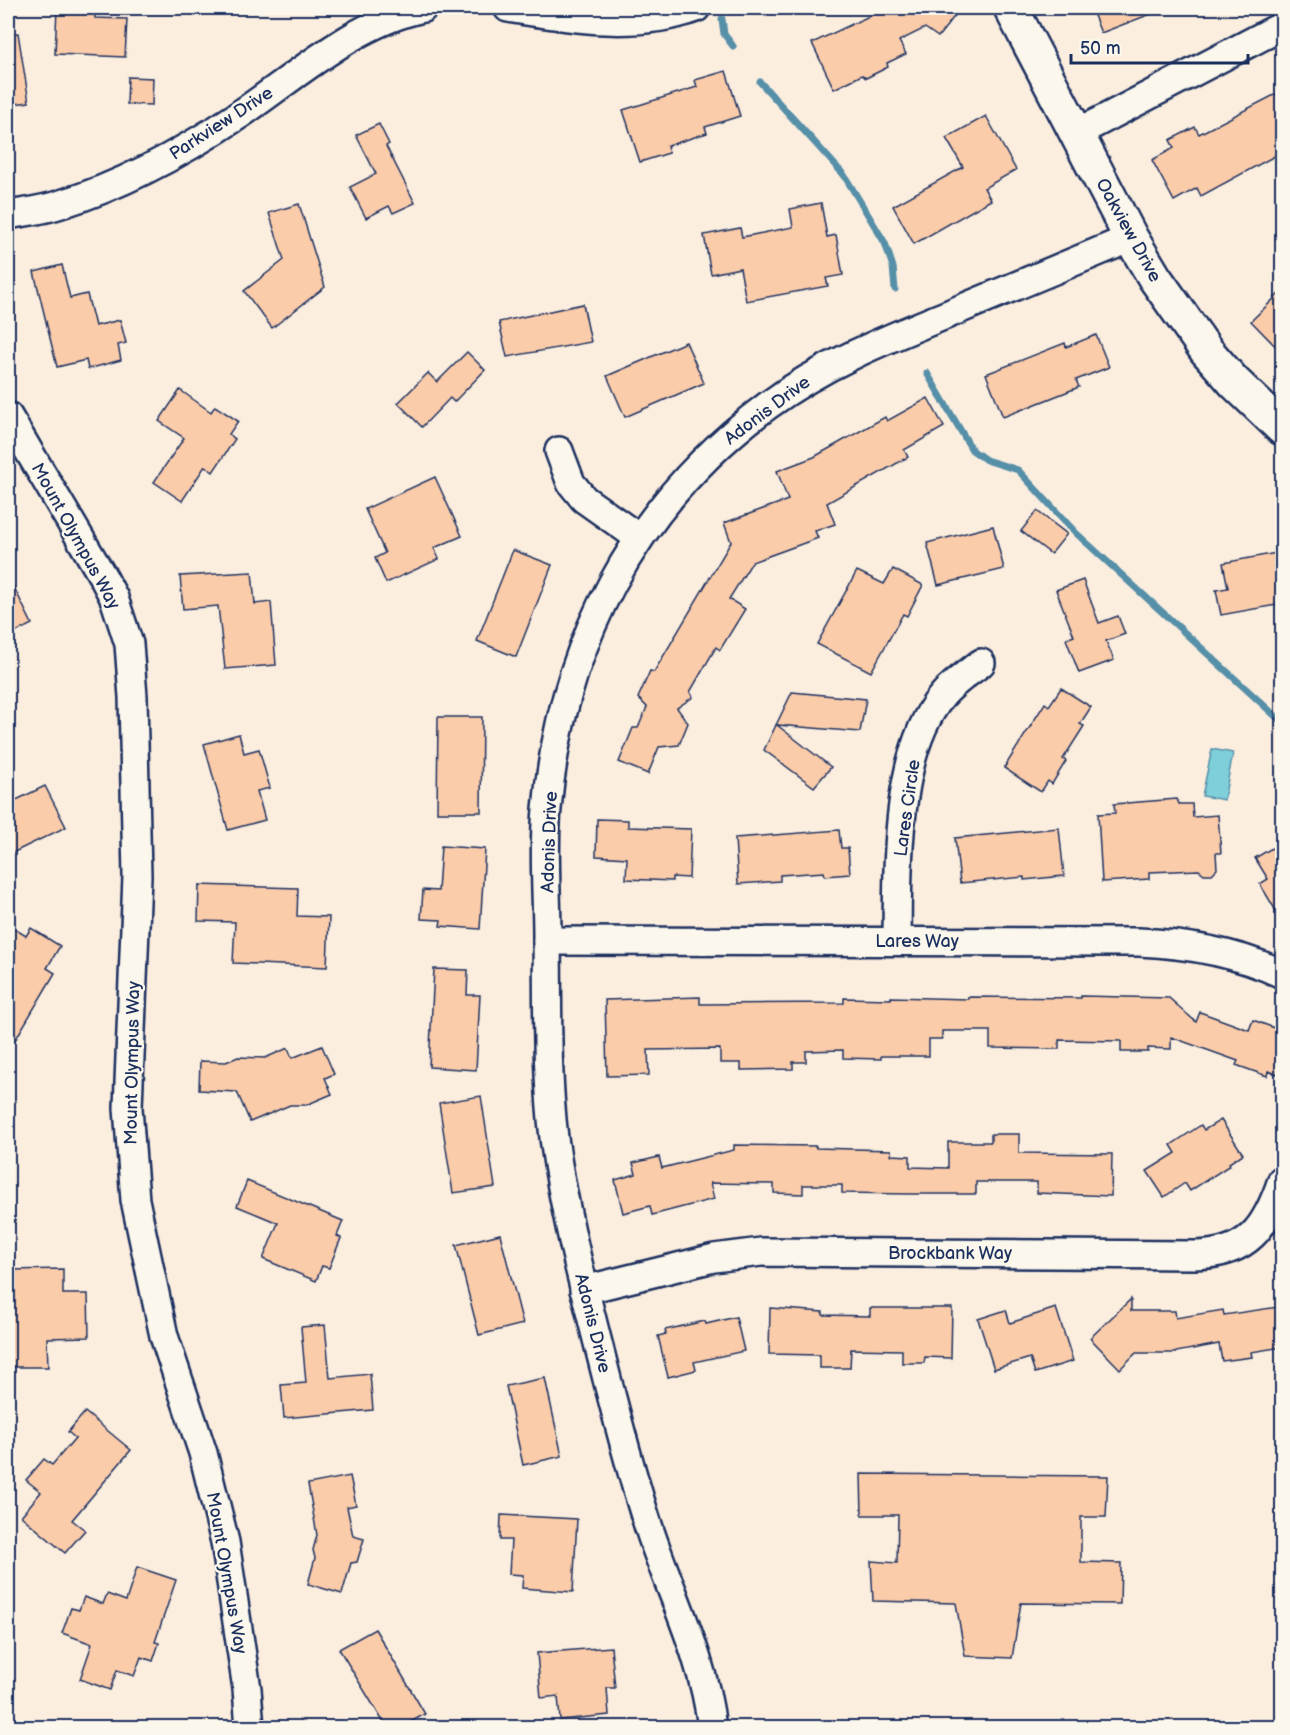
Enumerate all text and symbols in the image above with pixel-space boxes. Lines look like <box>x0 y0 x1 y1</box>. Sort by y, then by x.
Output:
scale bar <box>1071 27 1248 65</box>
text: 50 m <box>1080 38 1121 59</box>
street label: Parkview Drive <box>166 82 277 165</box>
street label: Oakview Drive <box>1091 175 1166 286</box>
street label: Adonis Drive <box>720 371 814 449</box>
street label: Mount Olympus Way <box>27 459 125 614</box>
street label: Lares Circle <box>890 758 925 858</box>
street label: Adonis Drive <box>537 791 562 893</box>
street label: Lares Way <box>875 931 960 952</box>
street label: Mount Olympus Way <box>121 980 144 1145</box>
street label: Brockbank Way <box>888 1243 1013 1264</box>
street label: Adonis Drive <box>570 1271 615 1375</box>
street label: Mount Olympus Way <box>202 1491 251 1656</box>

